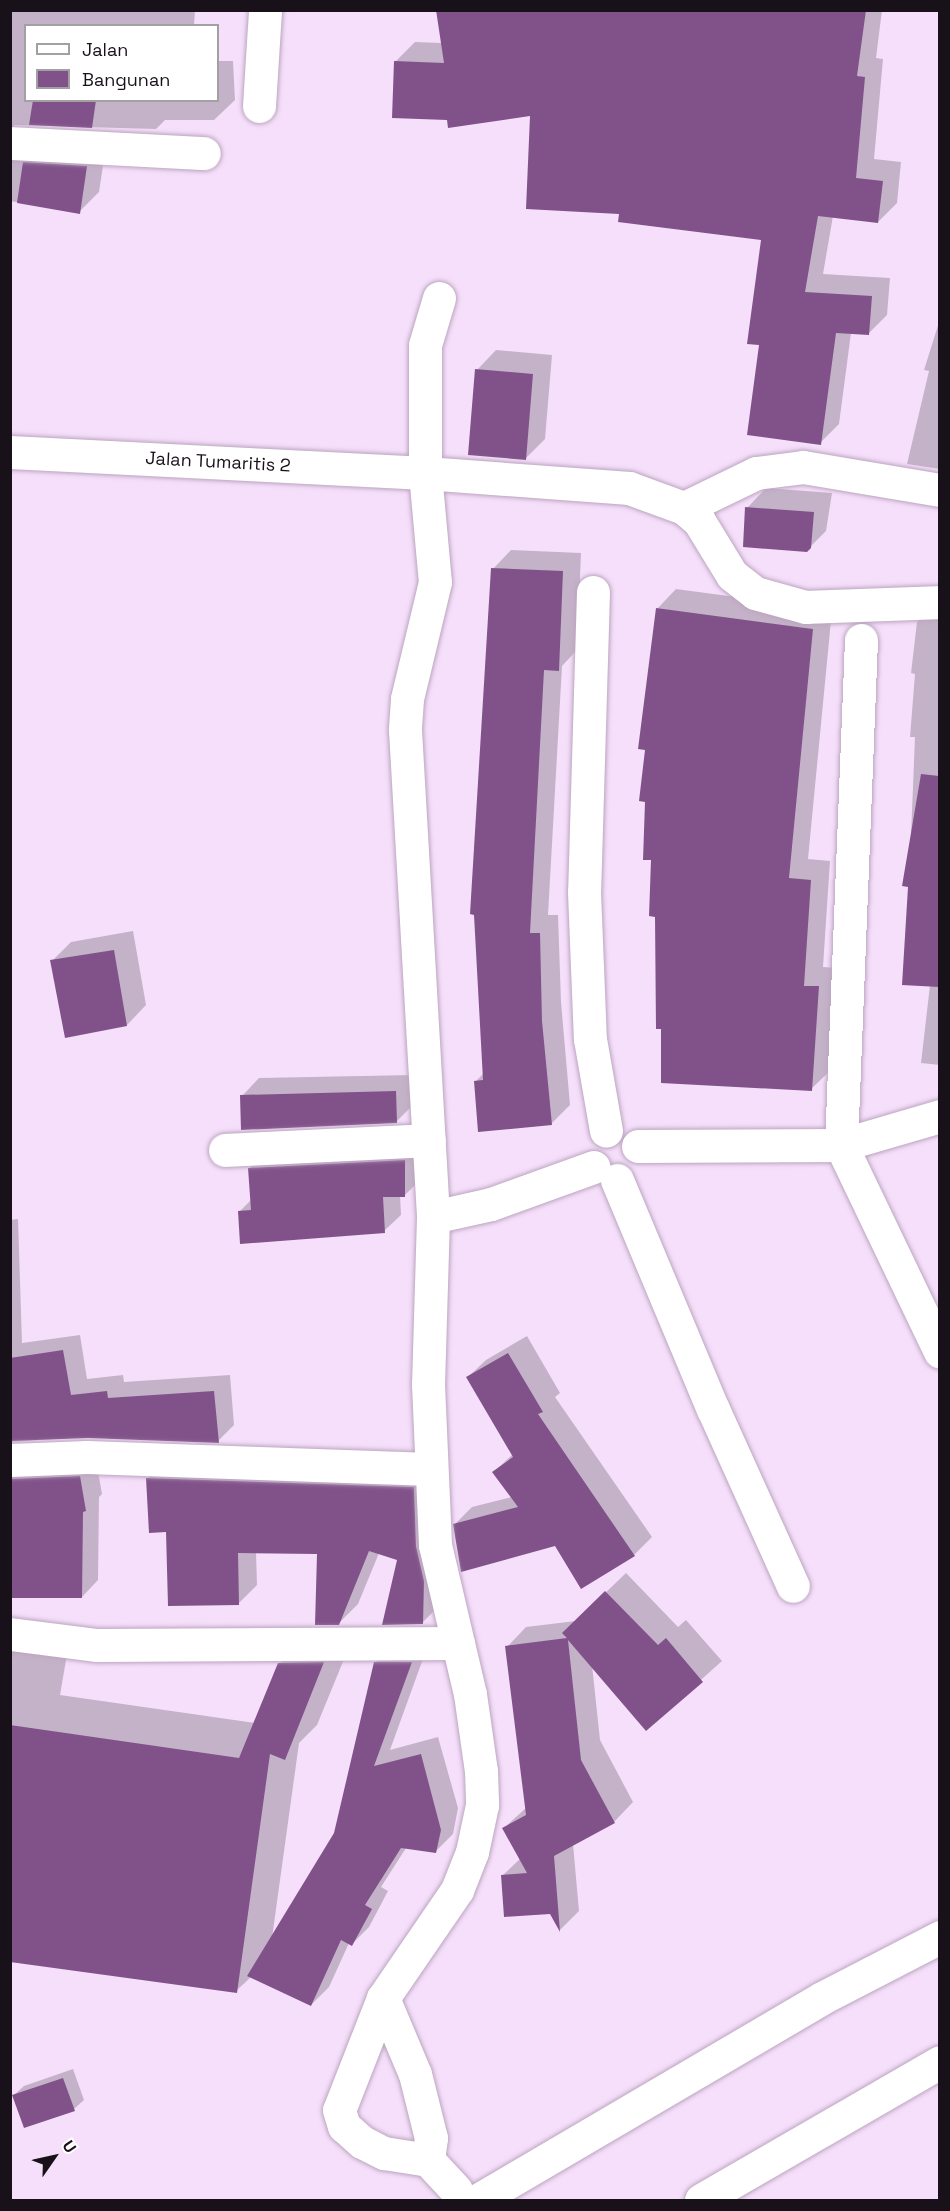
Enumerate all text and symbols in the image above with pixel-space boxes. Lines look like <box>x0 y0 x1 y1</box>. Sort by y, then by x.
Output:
legend <box>24 24 219 102</box>
text: Jalan <box>82 38 128 61</box>
text: Bangunan <box>82 68 170 91</box>
street label: Jalan Tumaritis 2 <box>145 447 291 477</box>
north arrow <box>24 2127 84 2187</box>
text: U <box>58 2136 81 2157</box>

